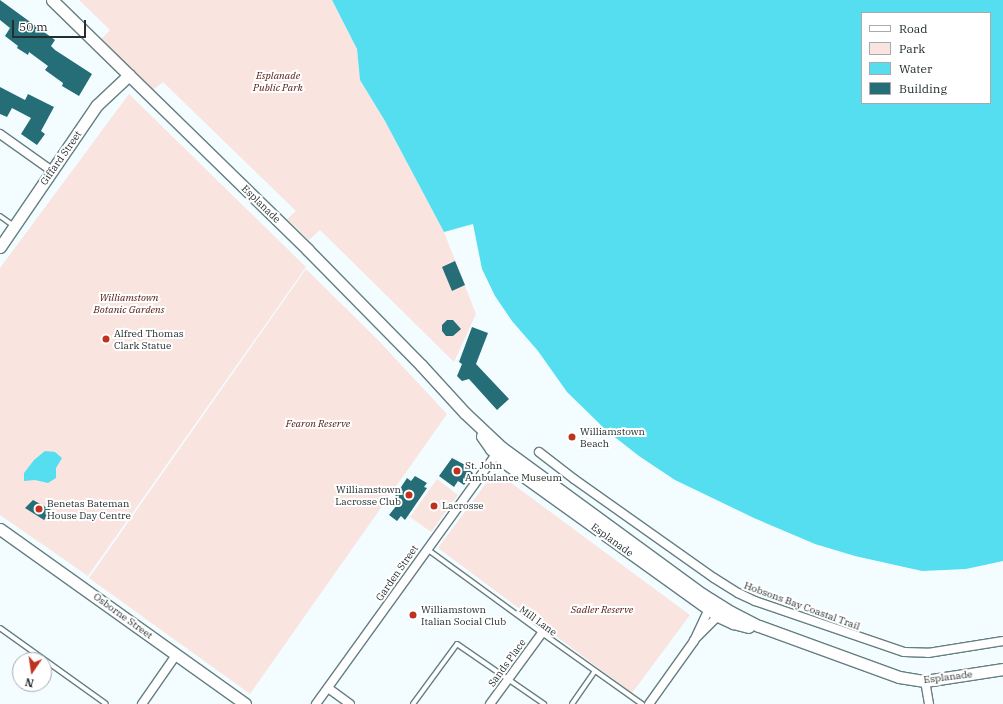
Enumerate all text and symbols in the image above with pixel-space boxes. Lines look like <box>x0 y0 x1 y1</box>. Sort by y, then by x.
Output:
scale bar <box>14 12 88 38</box>
legend <box>861 12 991 104</box>
text: 50 m <box>19 19 48 34</box>
text: Road <box>899 21 928 36</box>
text: Park <box>899 41 925 56</box>
text: Water <box>899 61 932 76</box>
park label: Esplanade Public Park <box>253 69 303 92</box>
text: Building <box>899 81 947 96</box>
street label: Giffard Street <box>38 129 84 187</box>
street label: Esplanade <box>239 183 283 225</box>
park label: Williamstown Botanic Gardens <box>94 291 164 314</box>
place label: Alfred Thomas Clark Statue <box>114 327 184 350</box>
marker: Alfred Thomas Clark Statue <box>101 334 111 344</box>
park label: Fearon Reserve <box>286 418 350 430</box>
place label: Williamstown Beach <box>580 425 645 448</box>
marker: Williamstown Beach <box>567 432 577 442</box>
place label: St. John Ambulance Museum <box>465 459 562 482</box>
marker: St. John Ambulance Museum <box>452 466 462 476</box>
place label: Williamstown Lacrosse Club <box>335 483 401 506</box>
marker: Williamstown Lacrosse Club <box>404 490 414 500</box>
place label: Benetas Bateman House Day Centre <box>47 497 131 520</box>
place label: Lacrosse <box>442 500 484 512</box>
marker: Lacrosse <box>429 501 439 511</box>
marker: Benetas Bateman House Day Centre <box>34 504 44 514</box>
street label: Esplanade <box>589 521 635 559</box>
street label: Garden Street <box>373 543 421 603</box>
street label: Hobsons Bay Coastal Trail <box>742 579 862 633</box>
street label: Osborne Street <box>91 590 155 642</box>
place label: Williamstown Italian Social Club <box>421 603 506 626</box>
street label: Mill Lane <box>517 603 559 639</box>
park label: Sadler Reserve <box>571 604 633 616</box>
marker: Williamstown Italian Social Club <box>408 610 418 620</box>
street label: Sands Place <box>486 637 528 689</box>
north arrow <box>12 652 52 692</box>
street label: Esplanade <box>923 668 973 686</box>
text: N <box>24 675 35 691</box>

